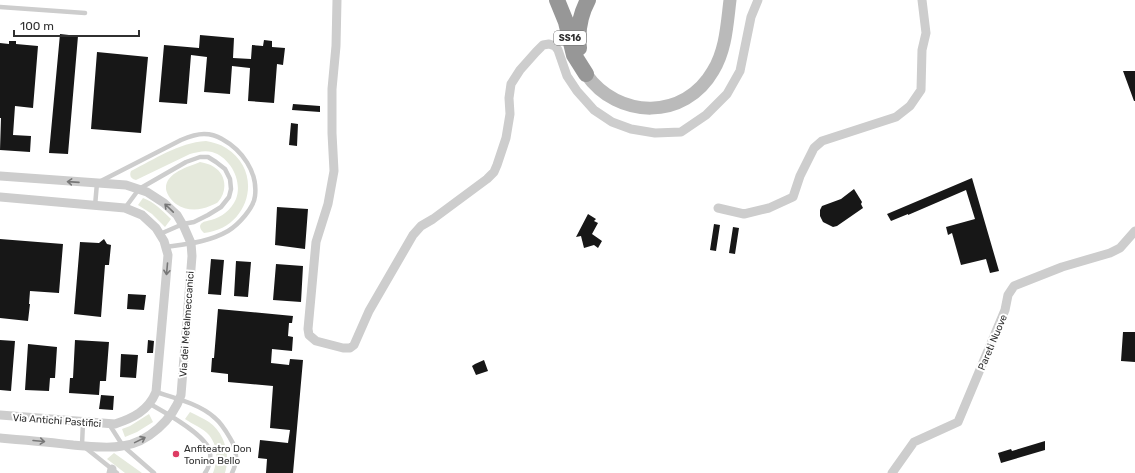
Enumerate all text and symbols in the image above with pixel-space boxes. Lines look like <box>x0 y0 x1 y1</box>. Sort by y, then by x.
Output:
scale bar <box>14 12 139 38</box>
text: 100 m <box>20 19 54 33</box>
road number: SS16 <box>554 31 586 45</box>
one-way arrow <box>67 178 80 185</box>
one-way arrow <box>164 203 174 213</box>
one-way arrow <box>163 262 170 275</box>
street label: Via dei Metalmeccanici <box>177 271 197 377</box>
street label: Pareti Nuove <box>976 312 1010 372</box>
street label: Via Antichi Pastifici <box>12 412 102 430</box>
one-way arrow <box>134 436 146 443</box>
one-way arrow <box>32 438 45 445</box>
place label: Anfiteatro Don Tonino Bello <box>184 443 252 467</box>
marker: Anfiteatro Don Tonino Bello <box>171 449 181 459</box>

